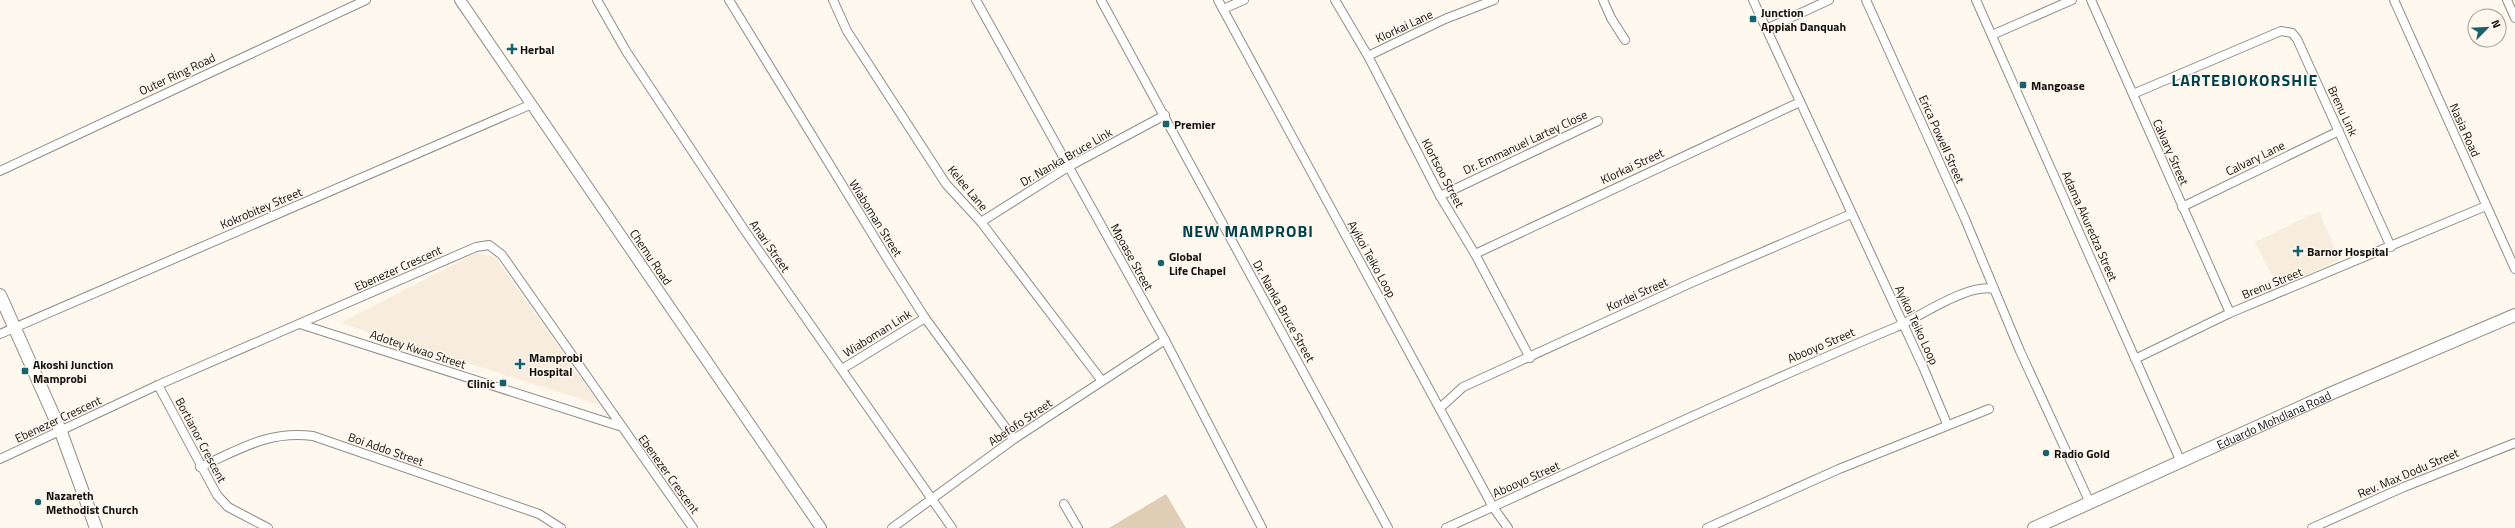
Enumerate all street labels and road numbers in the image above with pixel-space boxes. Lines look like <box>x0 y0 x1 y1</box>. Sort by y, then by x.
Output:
street label: Klorkai Lane <box>1372 4 1436 48</box>
street label: Outer Ring Road <box>136 48 218 100</box>
street label: Brenu Link <box>2323 83 2363 139</box>
street label: Erica Powell Street <box>1914 92 1970 187</box>
street label: Nasia Road <box>2445 100 2485 160</box>
street label: Dr. Emmanuel Lartey Close <box>1460 105 1590 179</box>
street label: Calvary Street <box>2148 116 2194 189</box>
street label: Dr. Nanka Bruce Link <box>1016 123 1116 191</box>
street label: Klortsoo Street <box>1417 135 1470 212</box>
street label: Calvary Lane <box>2222 135 2288 181</box>
street label: Klorkai Street <box>1597 143 1668 189</box>
street label: Kelee Lane <box>943 161 993 215</box>
street label: Adama Akuredza Street <box>2057 168 2123 285</box>
street label: Wiaboman Street <box>845 176 908 261</box>
street label: Kokrobitey Street <box>217 182 306 234</box>
street label: Anari Street <box>745 216 795 277</box>
street label: Ayikoi Teiko Loop <box>1343 217 1401 301</box>
street label: Mpoase Street <box>1106 220 1159 295</box>
street label: Chemu Road <box>625 225 677 289</box>
street label: Ebenezer Crescent <box>351 240 445 296</box>
street label: Dr. Nanka Bruce Street <box>1248 256 1320 366</box>
street label: Brenu Street <box>2239 262 2306 304</box>
street label: Kordei Street <box>1603 272 1672 316</box>
street label: Ayikoi Teiko Loop <box>1890 282 1944 368</box>
street label: Wiaboman Link <box>839 304 915 362</box>
street label: Abooyo Street <box>1784 322 1858 368</box>
street label: Adotey Kwao Street <box>368 325 469 374</box>
street label: Eduardo Mohdlana Road <box>2213 385 2334 454</box>
street label: Ebenezer Crescent <box>11 390 105 447</box>
street label: Abefofo Street <box>984 393 1056 450</box>
street label: Bortianor Crescent <box>170 394 232 487</box>
street label: Boi Addo Street <box>346 427 427 471</box>
street label: Ebenezer Crescent <box>634 430 705 518</box>
street label: Rev. Max Dodu Street <box>2354 443 2462 503</box>
street label: Abooyo Street <box>1489 455 1563 502</box>

